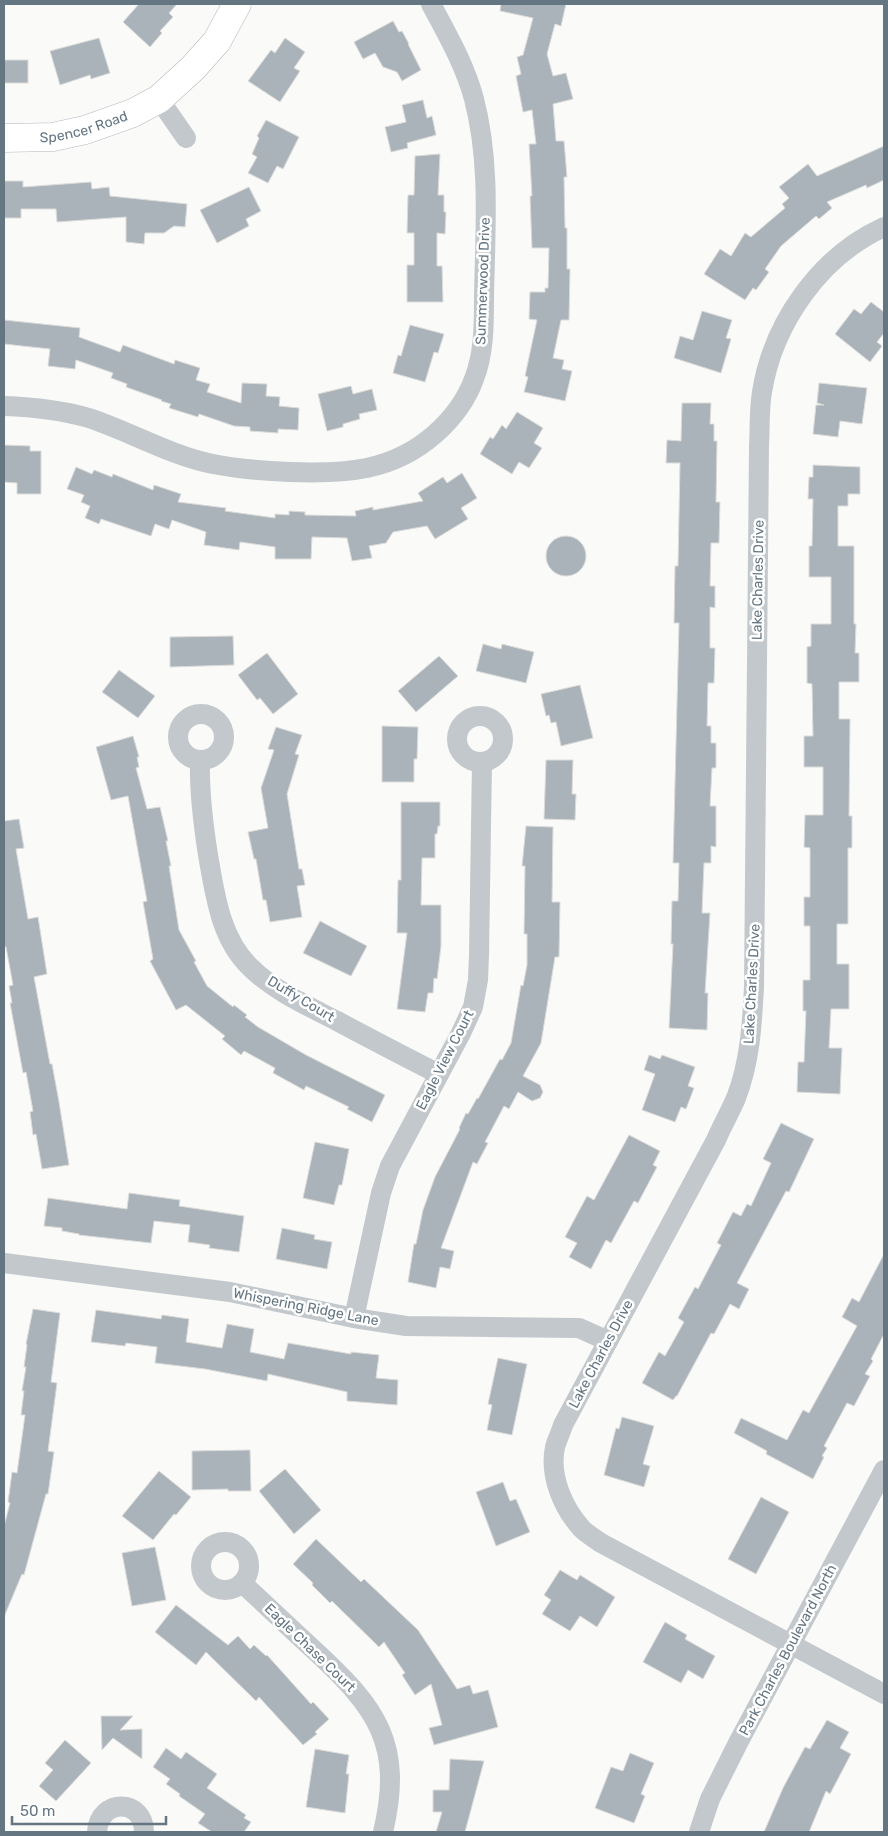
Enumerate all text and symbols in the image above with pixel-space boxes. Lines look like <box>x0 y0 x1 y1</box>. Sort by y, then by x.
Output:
street label: Spencer Road <box>39 107 130 146</box>
street label: Summerwood Drive <box>472 217 494 345</box>
street label: Lake Charles Drive <box>748 520 768 640</box>
street label: Lake Charles Drive <box>740 923 764 1044</box>
street label: Duffy Court <box>264 972 338 1026</box>
street label: Eagle View Court <box>412 1007 478 1113</box>
street label: Whispering Ridge Lane <box>232 1285 380 1329</box>
street label: Lake Charles Drive <box>565 1297 637 1411</box>
street label: Park Charles Boulevard North <box>736 1562 840 1738</box>
street label: Eagle Chase Court <box>261 1600 359 1696</box>
scale bar <box>12 1794 166 1826</box>
text: 50 m <box>20 1802 55 1820</box>

